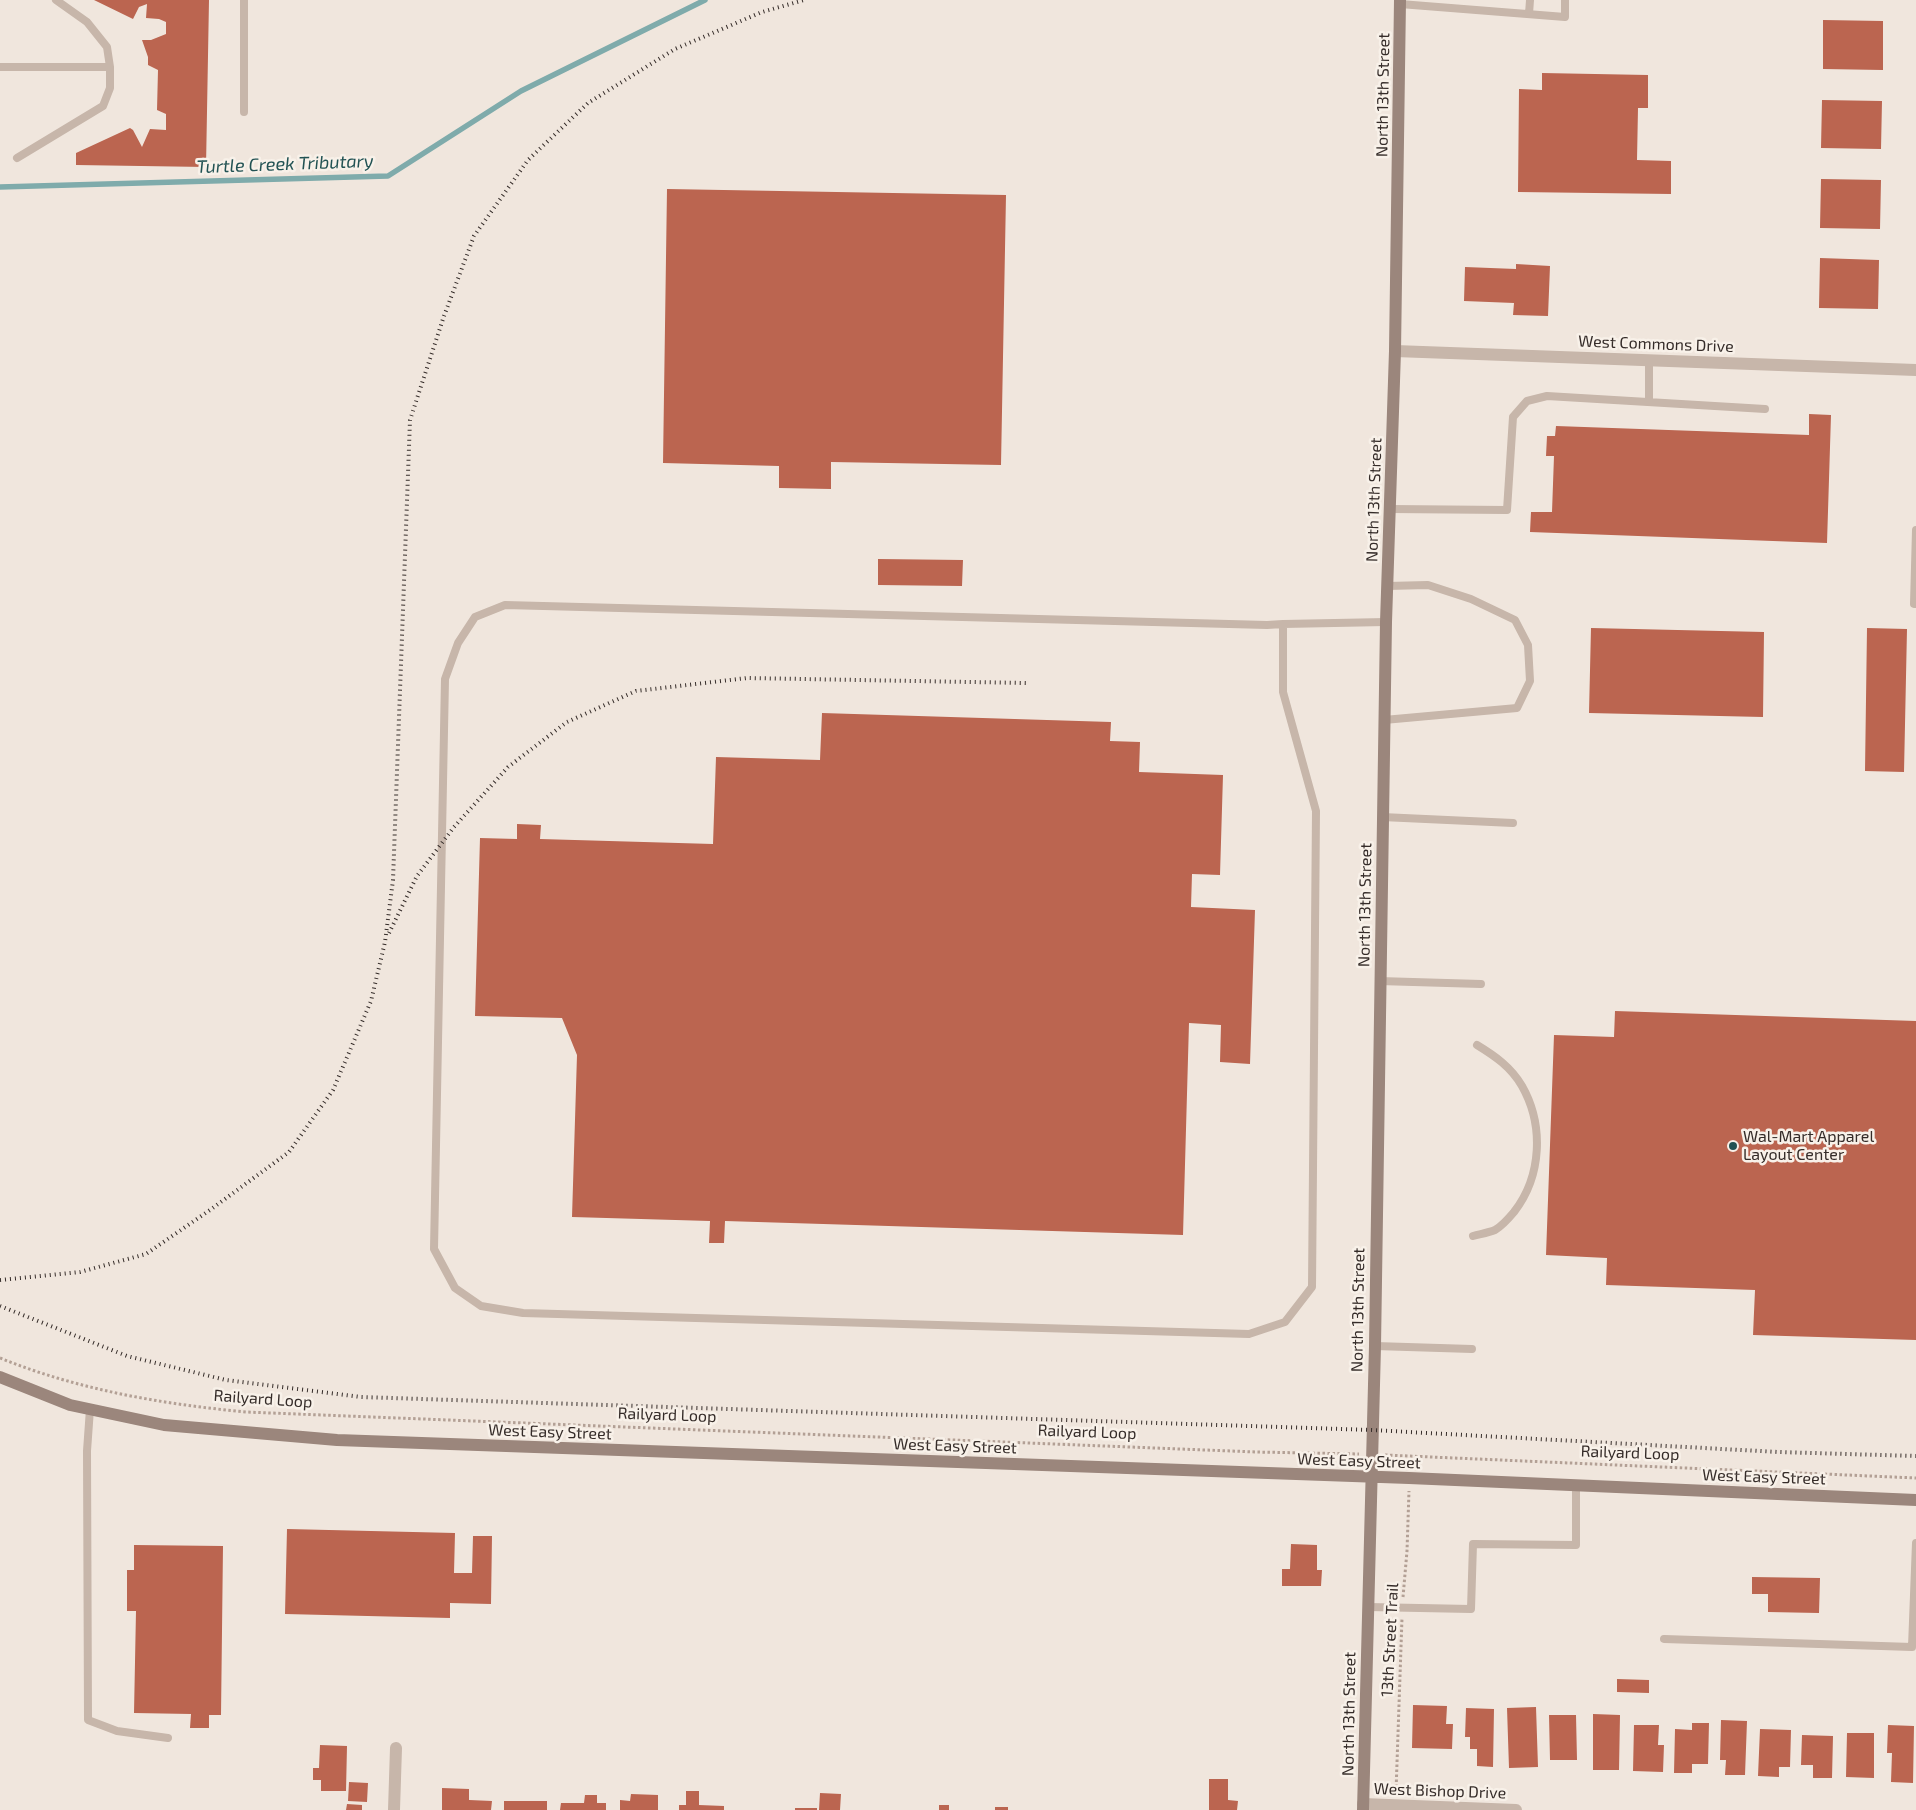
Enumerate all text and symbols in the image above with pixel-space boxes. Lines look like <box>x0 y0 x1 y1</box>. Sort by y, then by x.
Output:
street label: North 13th Street <box>1372 33 1394 157</box>
water label: Turtle Creek Tributary <box>196 150 374 178</box>
street label: West Commons Drive <box>1578 332 1734 356</box>
street label: North 13th Street <box>1362 437 1386 563</box>
street label: North 13th Street <box>1354 843 1376 967</box>
place label: Wal-Mart Apparel Layout Center <box>1743 1127 1874 1165</box>
marker: Wal-Mart Apparel Layout Center <box>1727 1140 1739 1152</box>
street label: North 13th Street <box>1347 1248 1369 1372</box>
street label: Railyard Loop <box>213 1386 313 1412</box>
street label: Railyard Loop <box>617 1404 717 1426</box>
street label: West Easy Street <box>488 1420 612 1444</box>
street label: Railyard Loop <box>1037 1421 1137 1443</box>
street label: West Easy Street <box>893 1434 1017 1458</box>
street label: Railyard Loop <box>1580 1442 1680 1464</box>
street label: West Easy Street <box>1297 1449 1421 1473</box>
street label: West Easy Street <box>1702 1465 1826 1489</box>
street label: 13th Street Trail <box>1377 1583 1403 1697</box>
street label: North 13th Street <box>1338 1652 1360 1776</box>
street label: West Bishop Drive <box>1373 1779 1507 1803</box>

